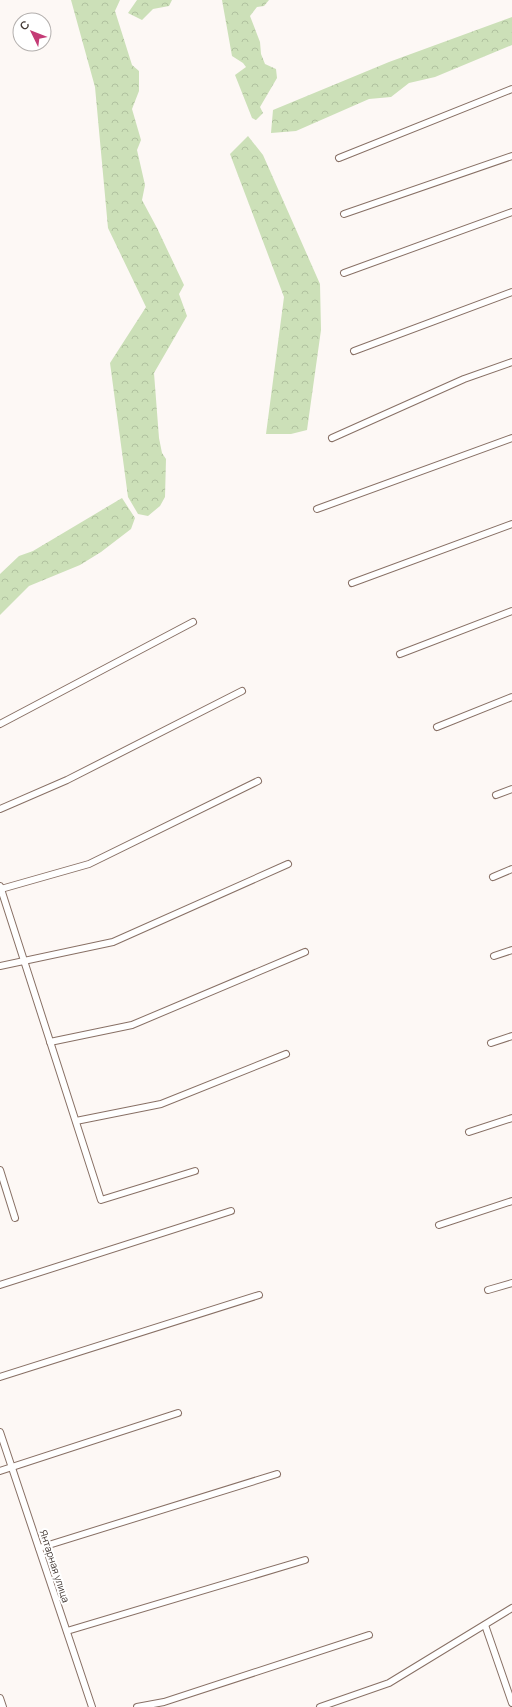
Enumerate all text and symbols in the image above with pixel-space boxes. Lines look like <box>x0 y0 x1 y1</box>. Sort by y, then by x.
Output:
north arrow <box>12 12 52 52</box>
text: С <box>16 17 33 33</box>
street label: Янтарная улица <box>37 1528 73 1604</box>

